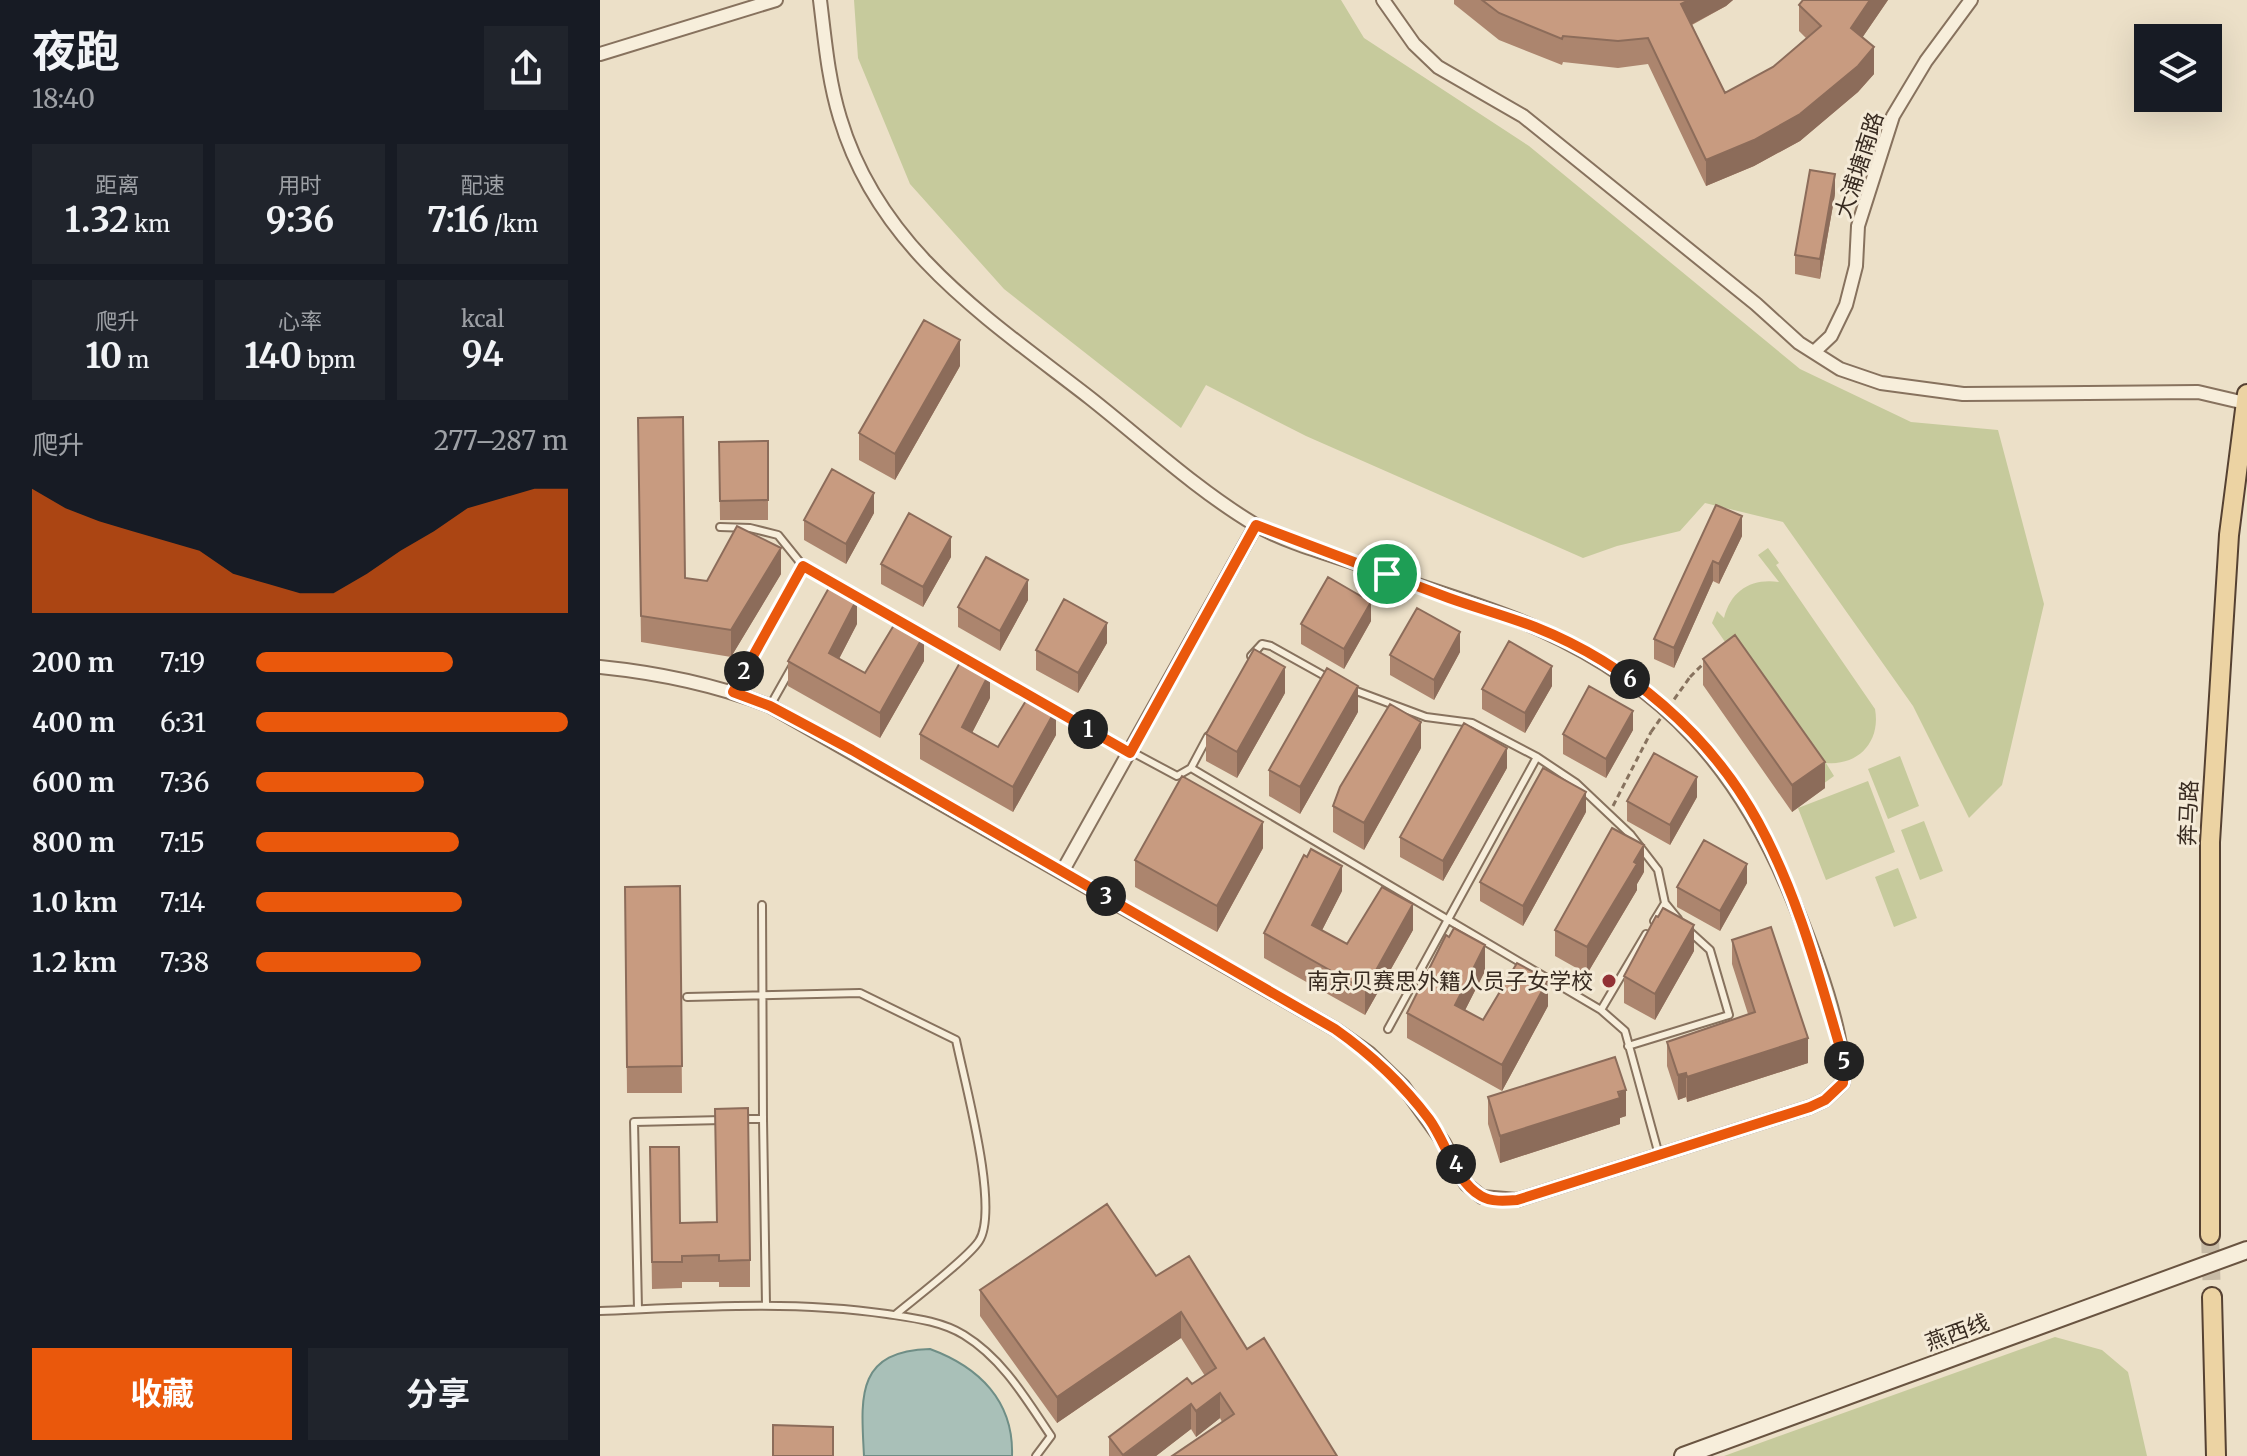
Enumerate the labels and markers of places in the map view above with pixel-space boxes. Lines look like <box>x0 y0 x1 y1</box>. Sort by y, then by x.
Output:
pin <box>1353 540 1421 608</box>
pin: 2 <box>724 651 764 691</box>
pin: 6 <box>1610 659 1650 699</box>
pin: 1 <box>1068 709 1108 749</box>
pin: 3 <box>1086 876 1126 916</box>
place label: 南京贝赛思外籍人员子女学校 <box>1307 967 1593 995</box>
marker: 南京贝赛思外籍人员子女学校 <box>1600 972 1618 990</box>
pin: 5 <box>1824 1041 1864 1081</box>
pin: 4 <box>1436 1144 1476 1184</box>

